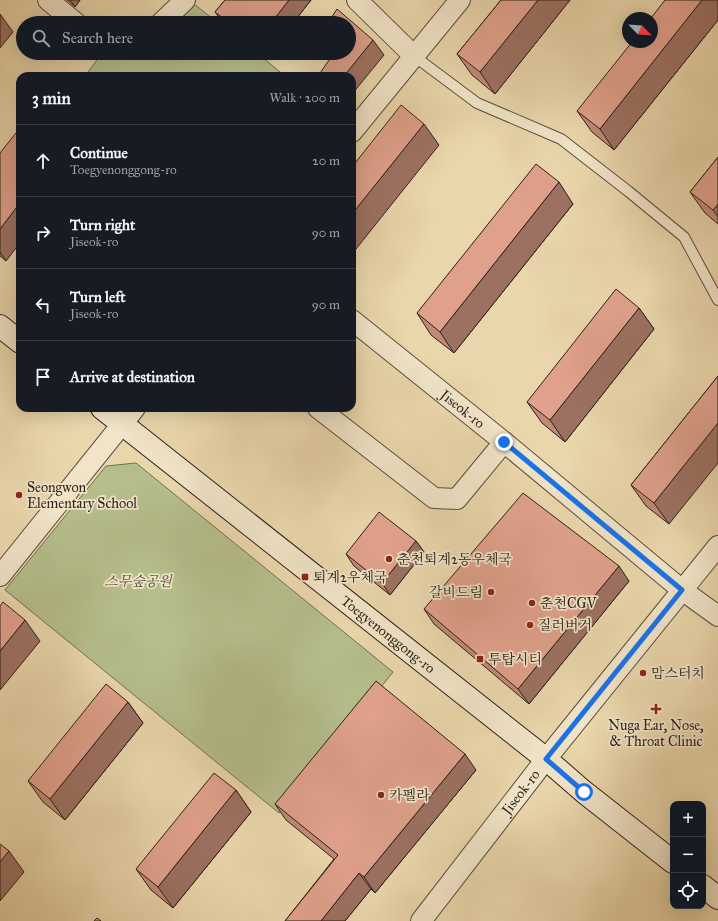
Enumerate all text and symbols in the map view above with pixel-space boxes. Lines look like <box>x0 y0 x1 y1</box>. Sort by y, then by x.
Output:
north arrow <box>622 12 658 48</box>
search box <box>16 16 356 60</box>
icon: search <box>30 27 52 49</box>
text: Search here <box>62 29 133 47</box>
text: 3 min <box>32 88 71 109</box>
text: Walk · 200 m <box>270 90 340 106</box>
text: Continue <box>70 144 128 162</box>
icon: ahead <box>32 150 54 172</box>
text: 20 m <box>312 153 340 169</box>
text: Toegyenonggong-ro <box>70 162 177 178</box>
text: Turn right <box>70 216 135 234</box>
icon: right <box>32 222 54 244</box>
text: 90 m <box>312 225 340 241</box>
text: Jiseok-ro <box>70 234 118 250</box>
text: Turn left <box>70 288 126 306</box>
icon: left <box>32 294 54 316</box>
text: 90 m <box>312 297 340 313</box>
text: Jiseok-ro <box>70 306 118 322</box>
icon: arrive <box>32 366 54 388</box>
text: Arrive at destination <box>70 368 195 386</box>
street label: Jiseok-ro <box>435 385 488 432</box>
route end <box>495 433 513 451</box>
place label: Seongwon Elementary School <box>27 479 137 512</box>
marker: Seongwon Elementary School <box>14 490 24 500</box>
place label: 춘천퇴계2동우체국 <box>397 551 512 568</box>
marker: 춘천퇴계2동우체국 <box>384 554 394 564</box>
place label: 퇴계2우체국 <box>313 569 388 586</box>
marker: 퇴계2우체국 <box>300 572 310 582</box>
park label: 스무숲공원 <box>104 573 173 590</box>
place label: 갈비드림 <box>429 584 483 601</box>
marker: 갈비드림 <box>486 587 496 597</box>
street label: Toegyenonggong-ro <box>338 592 438 677</box>
place label: 춘천CGV <box>540 595 598 612</box>
marker: 춘천CGV <box>527 598 537 608</box>
place label: 질러버거 <box>538 617 592 634</box>
marker: 질러버거 <box>525 620 535 630</box>
place label: 투탑시티 <box>488 651 542 668</box>
marker: 투탑시티 <box>475 654 485 664</box>
place label: 맘스터치 <box>651 665 705 682</box>
marker: 맘스터치 <box>638 668 648 678</box>
marker: Nuga Ear, Nose, & Throat Clinic <box>650 703 662 715</box>
place label: Nuga Ear, Nose, & Throat Clinic <box>608 717 704 750</box>
street label: Jiseok-ro <box>497 766 544 820</box>
route start <box>575 783 593 801</box>
place label: 카펠라 <box>389 787 430 804</box>
marker: 카펠라 <box>376 790 386 800</box>
map controls <box>670 801 706 909</box>
button: + <box>670 801 706 837</box>
button: − <box>670 837 706 873</box>
button: locate <box>670 873 706 909</box>

